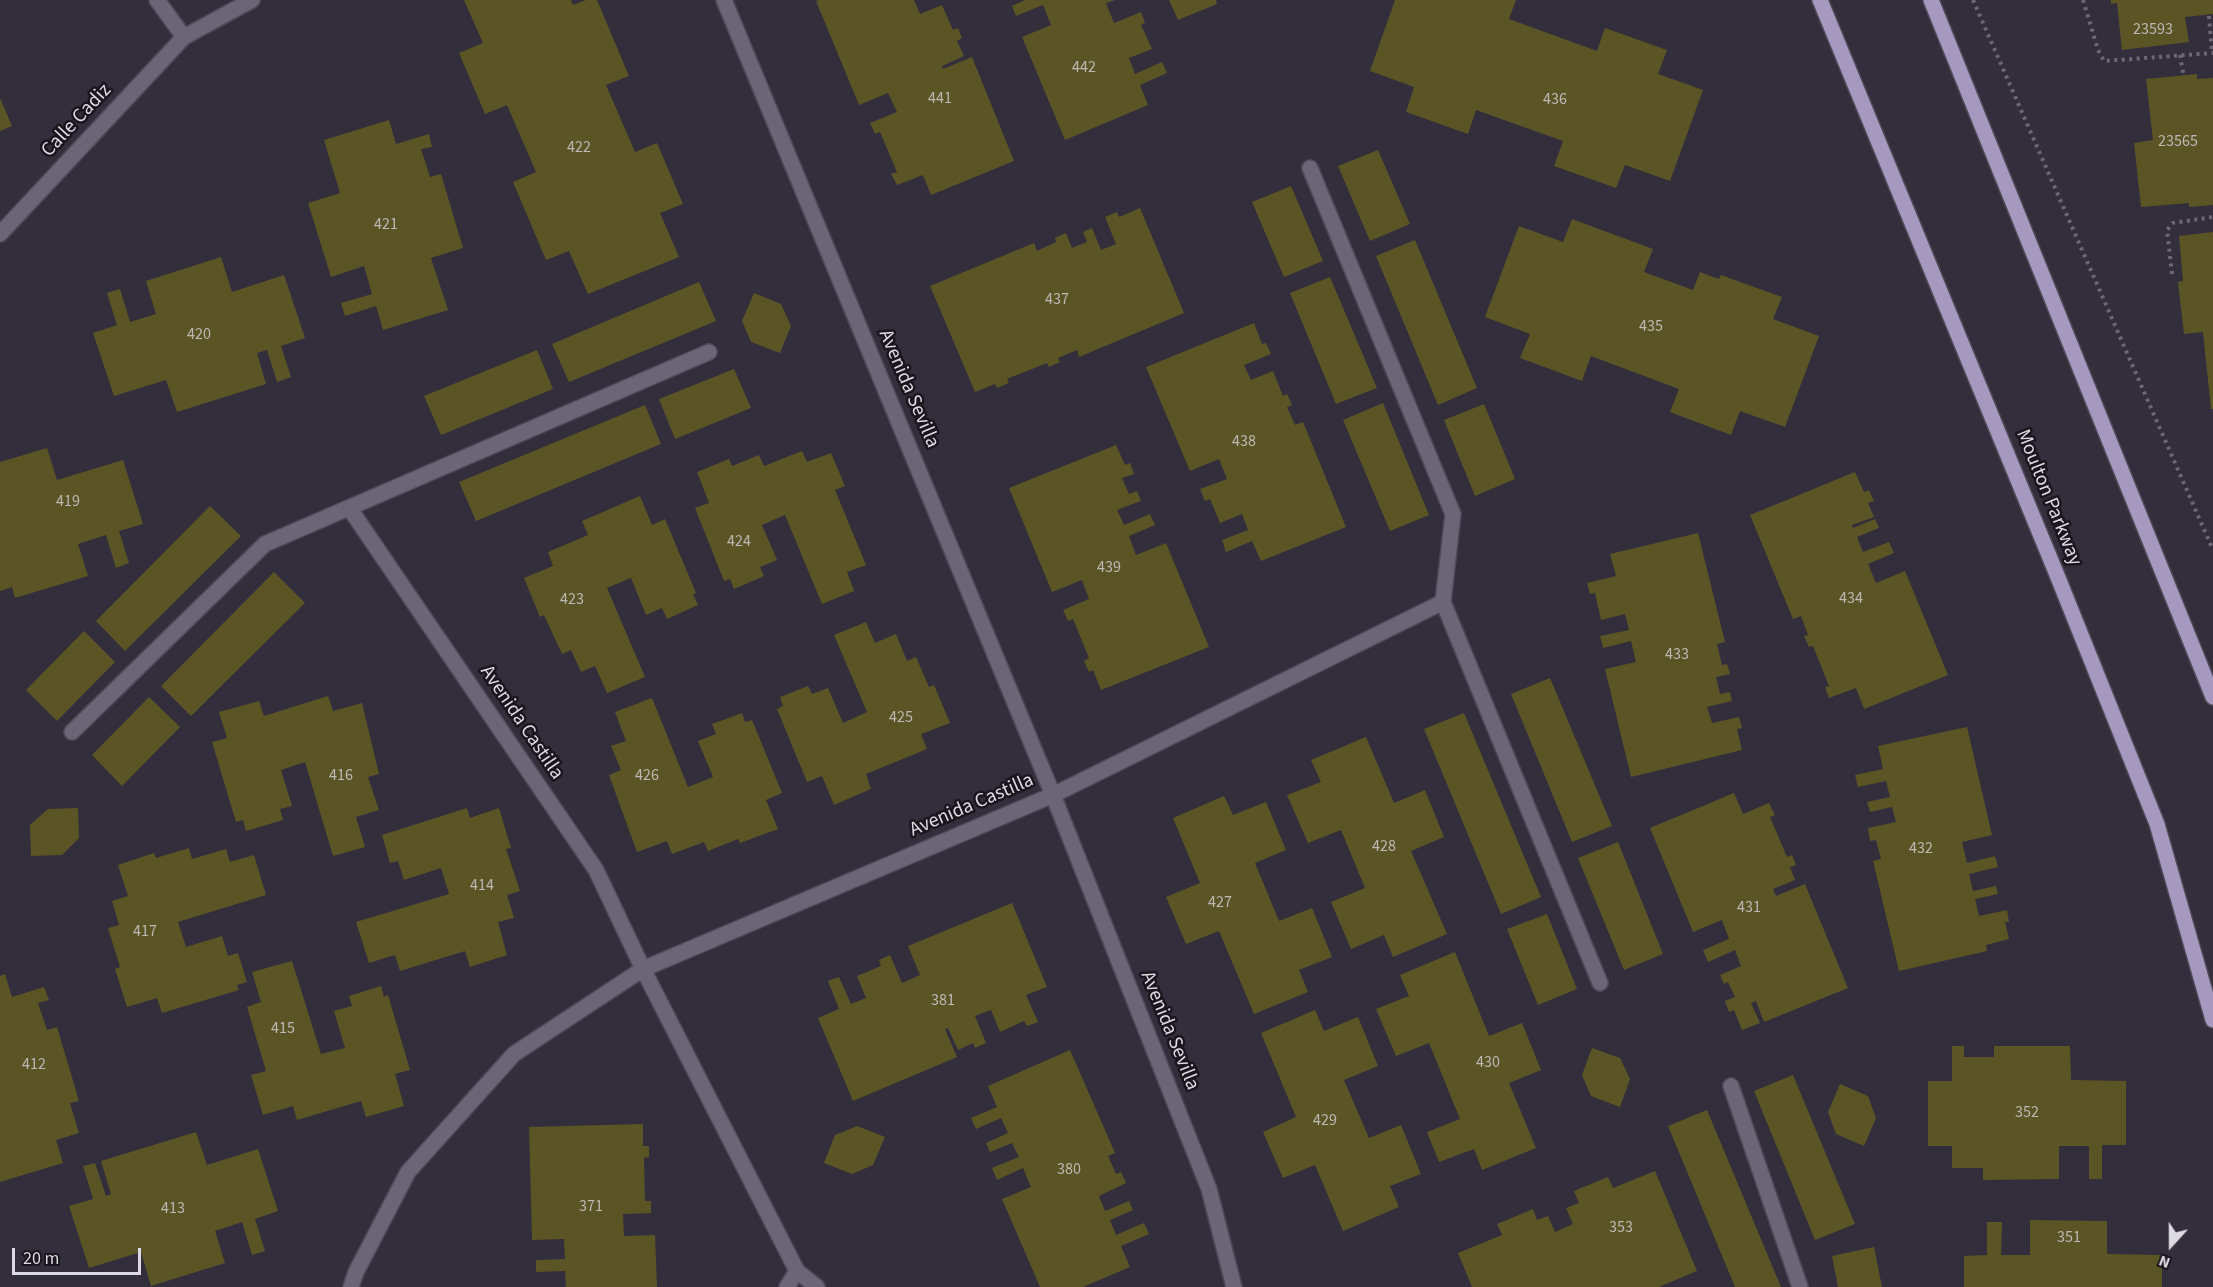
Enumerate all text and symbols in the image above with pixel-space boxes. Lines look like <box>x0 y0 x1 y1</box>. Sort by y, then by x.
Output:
house number: 23593 <box>2133 20 2173 40</box>
house number: 442 <box>1072 58 1096 78</box>
street label: Calle Cadiz <box>37 79 117 163</box>
house number: 441 <box>928 89 952 109</box>
house number: 436 <box>1543 90 1567 110</box>
house number: 23565 <box>2158 132 2198 152</box>
house number: 422 <box>567 138 591 158</box>
house number: 421 <box>374 215 398 235</box>
house number: 437 <box>1045 290 1069 310</box>
house number: 435 <box>1639 317 1663 337</box>
house number: 420 <box>187 325 211 345</box>
street label: Avenida Sevilla <box>872 326 944 452</box>
street label: Moulton Parkway <box>2010 426 2086 570</box>
house number: 438 <box>1232 432 1256 452</box>
house number: 419 <box>56 492 80 512</box>
house number: 424 <box>727 532 751 552</box>
house number: 439 <box>1097 558 1121 578</box>
house number: 434 <box>1839 589 1863 609</box>
house number: 423 <box>560 590 584 610</box>
house number: 433 <box>1665 645 1689 665</box>
street label: Avenida Castilla <box>474 661 568 785</box>
house number: 425 <box>889 708 913 728</box>
house number: 416 <box>329 766 353 786</box>
house number: 426 <box>635 766 659 786</box>
street label: Avenida Castilla <box>906 769 1038 843</box>
house number: 428 <box>1372 837 1396 857</box>
house number: 432 <box>1909 839 1933 859</box>
house number: 414 <box>470 876 494 896</box>
house number: 427 <box>1208 893 1232 913</box>
house number: 431 <box>1737 898 1761 918</box>
house number: 417 <box>133 922 157 942</box>
street label: Avenida Sevilla <box>1134 968 1204 1094</box>
house number: 381 <box>931 991 955 1011</box>
house number: 415 <box>271 1019 295 1039</box>
house number: 430 <box>1476 1053 1500 1073</box>
house number: 412 <box>22 1055 46 1075</box>
house number: 352 <box>2015 1103 2039 1123</box>
house number: 429 <box>1313 1111 1337 1131</box>
house number: 380 <box>1057 1160 1081 1180</box>
house number: 371 <box>579 1197 603 1217</box>
house number: 413 <box>161 1199 185 1219</box>
north arrow <box>2141 1215 2201 1275</box>
house number: 353 <box>1609 1218 1633 1238</box>
house number: 351 <box>2057 1228 2081 1248</box>
scale bar <box>15 1236 144 1274</box>
text: 20 m <box>23 1246 59 1271</box>
text: N <box>2156 1250 2173 1274</box>

